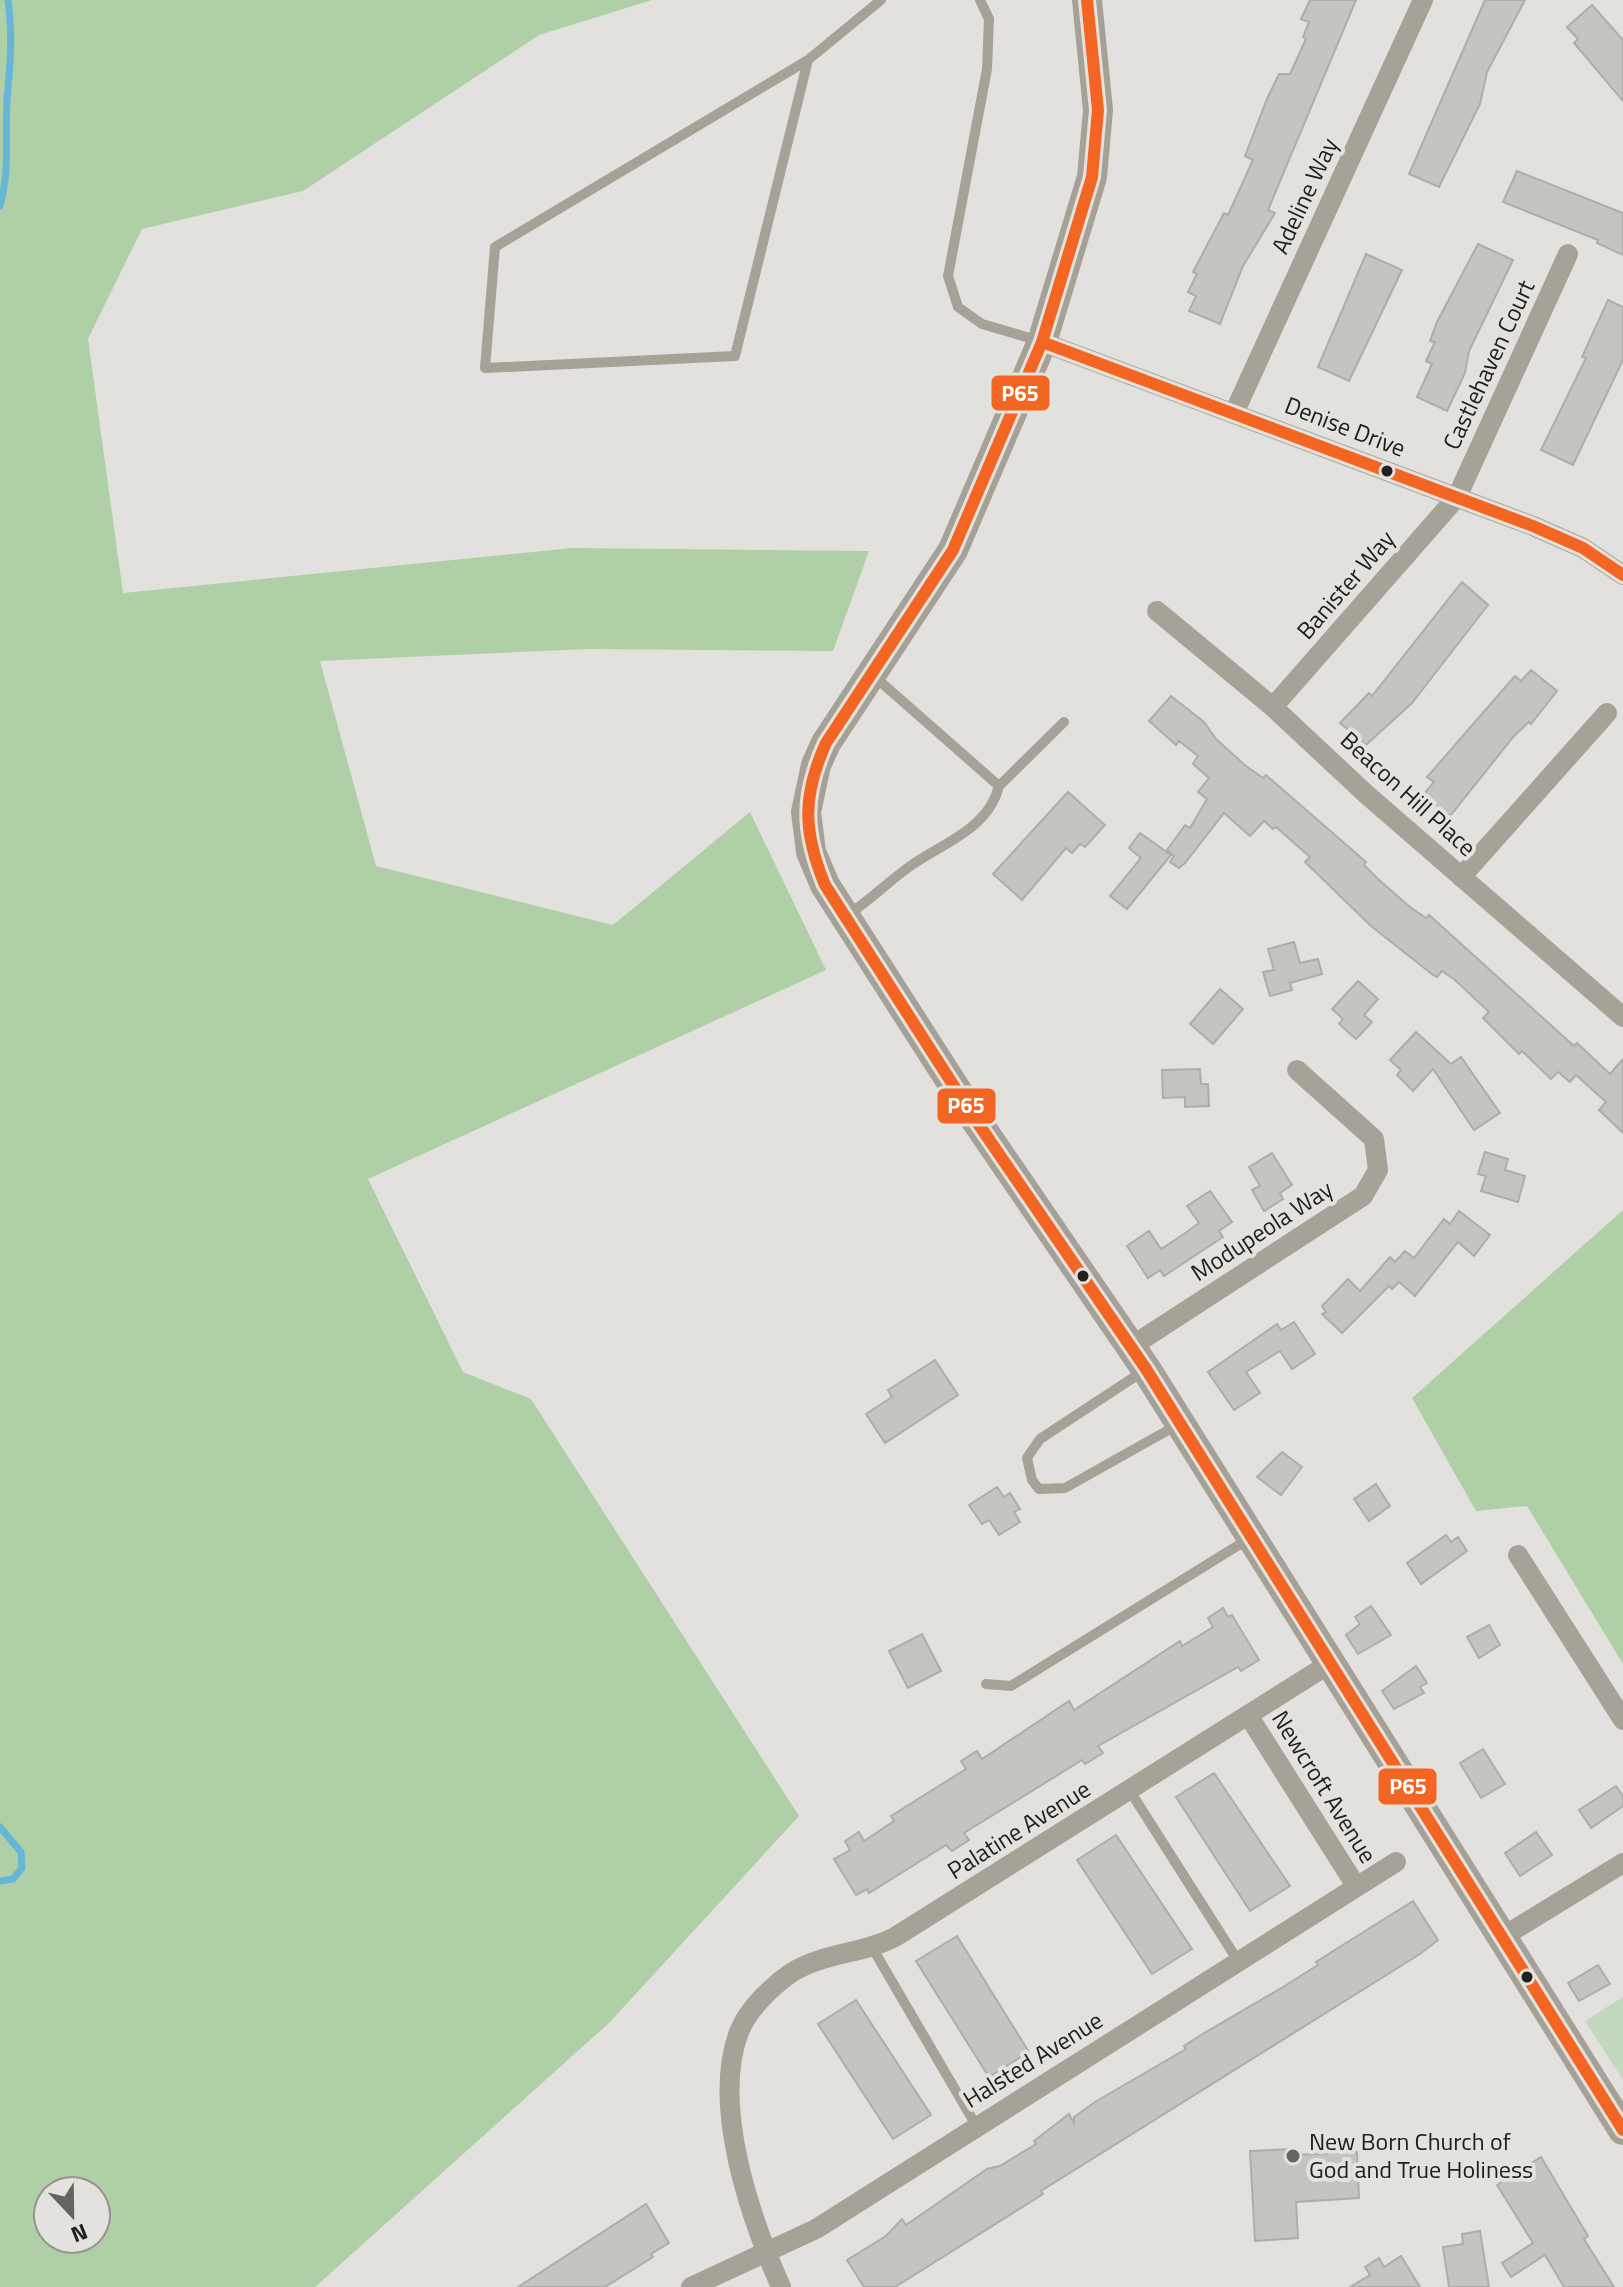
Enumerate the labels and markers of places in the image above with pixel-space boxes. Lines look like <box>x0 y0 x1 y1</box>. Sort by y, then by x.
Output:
unlabelled marker <box>1379 463 1395 479</box>
unlabelled marker <box>1075 1268 1091 1284</box>
unlabelled marker <box>1519 1969 1535 1985</box>
place label: New Born Church of God and True Holiness <box>1309 2123 1533 2187</box>
marker: New Born Church of God and True Holiness <box>1284 2147 1302 2165</box>

